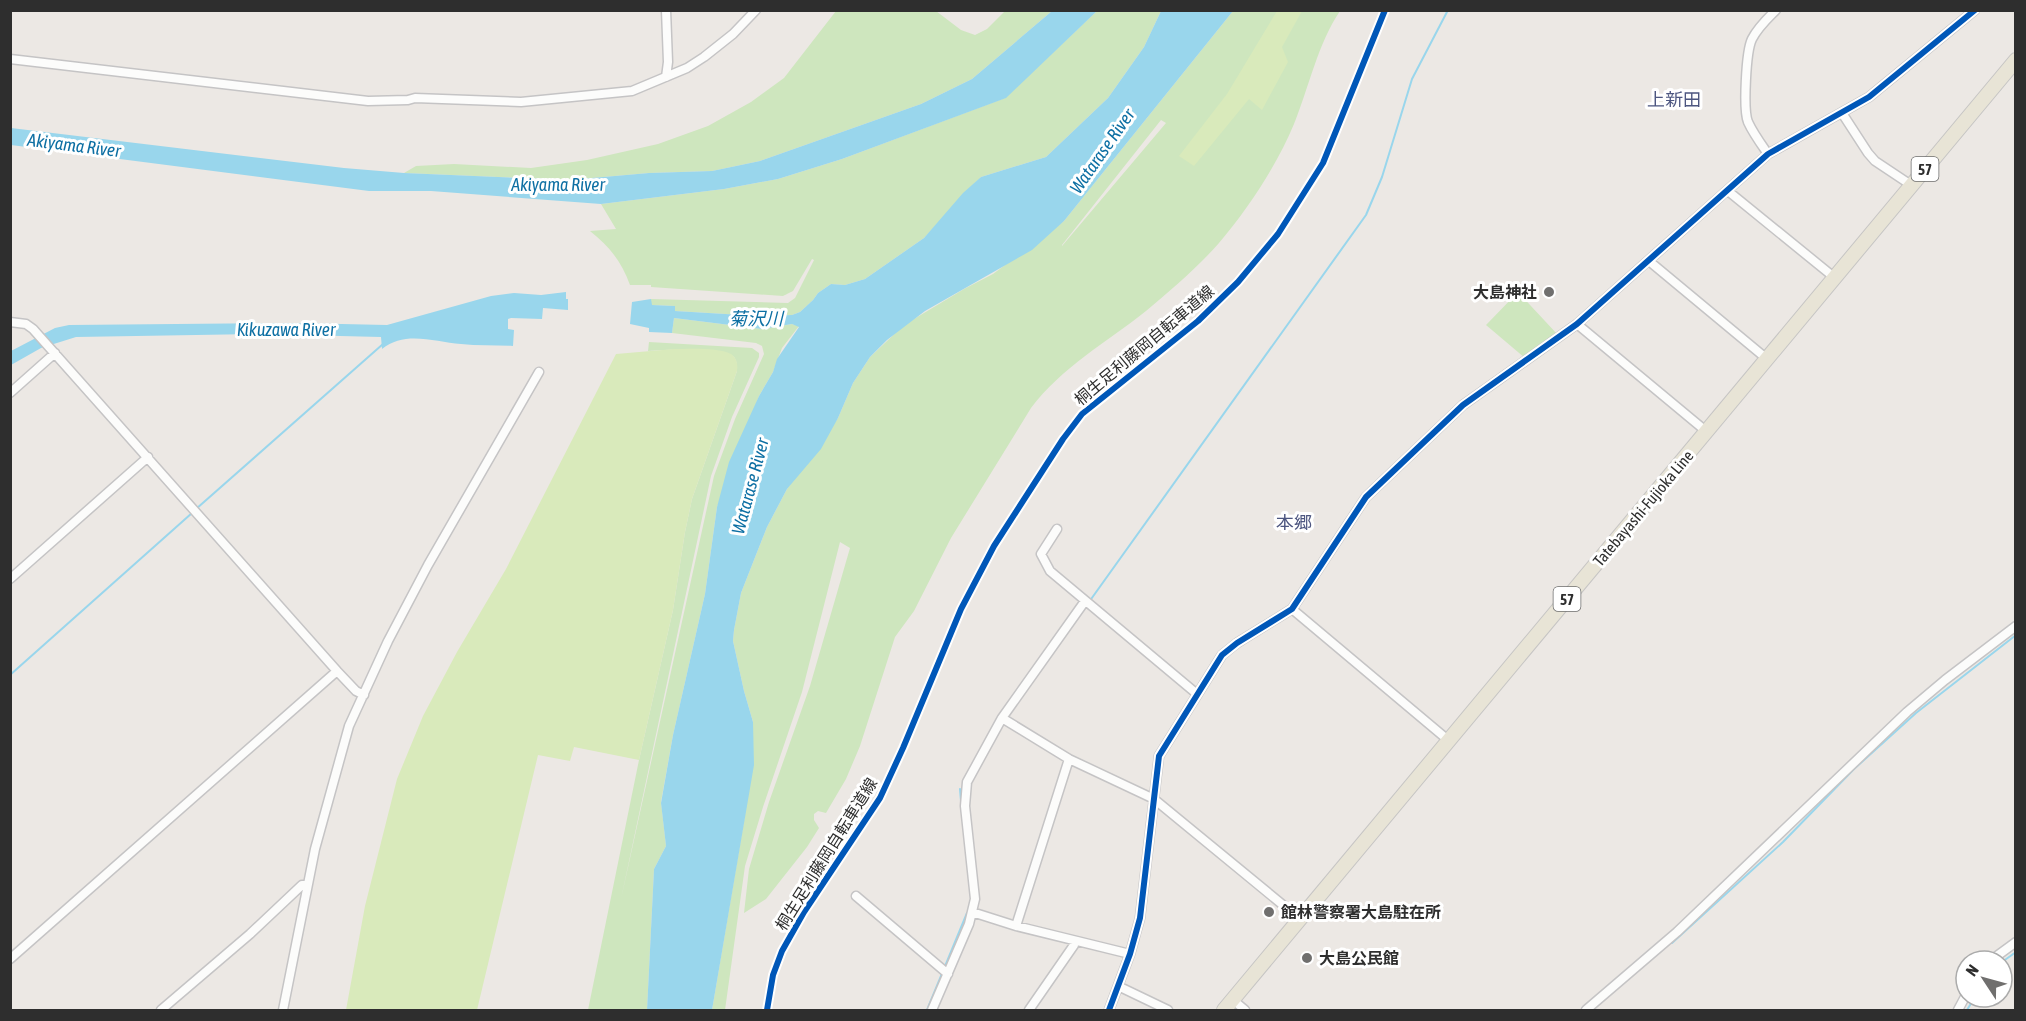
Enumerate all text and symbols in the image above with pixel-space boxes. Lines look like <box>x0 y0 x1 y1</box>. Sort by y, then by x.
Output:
district label: 上新田 <box>1647 89 1701 110</box>
water label: Watarase River <box>1065 104 1139 197</box>
water label: Akiyama River <box>25 129 122 161</box>
road number: 57 <box>1912 157 1938 181</box>
water label: Akiyama River <box>510 174 605 195</box>
street label: 桐生足利藤岡自転車道線 <box>1071 282 1217 408</box>
place label: 大島神社 <box>1473 283 1537 301</box>
marker: 大島神社 <box>1542 285 1556 299</box>
water label: 菊沢川 <box>729 308 785 329</box>
water label: Kikuzawa River <box>237 319 336 340</box>
water label: Watarase River <box>727 435 773 536</box>
street label: Tatebayashi-Fujioka Line <box>1589 446 1697 570</box>
district label: 本郷 <box>1276 512 1312 533</box>
road number: 57 <box>1554 587 1580 611</box>
street label: 桐生足利藤岡自転車道線 <box>772 775 880 933</box>
place label: 館林警察署大島駐在所 <box>1281 903 1441 921</box>
marker: 館林警察署大島駐在所 <box>1262 905 1276 919</box>
place label: 大島公民館 <box>1319 949 1399 967</box>
north arrow <box>1954 949 2014 1009</box>
marker: 大島公民館 <box>1300 951 1314 965</box>
text: N <box>1962 961 1982 979</box>

